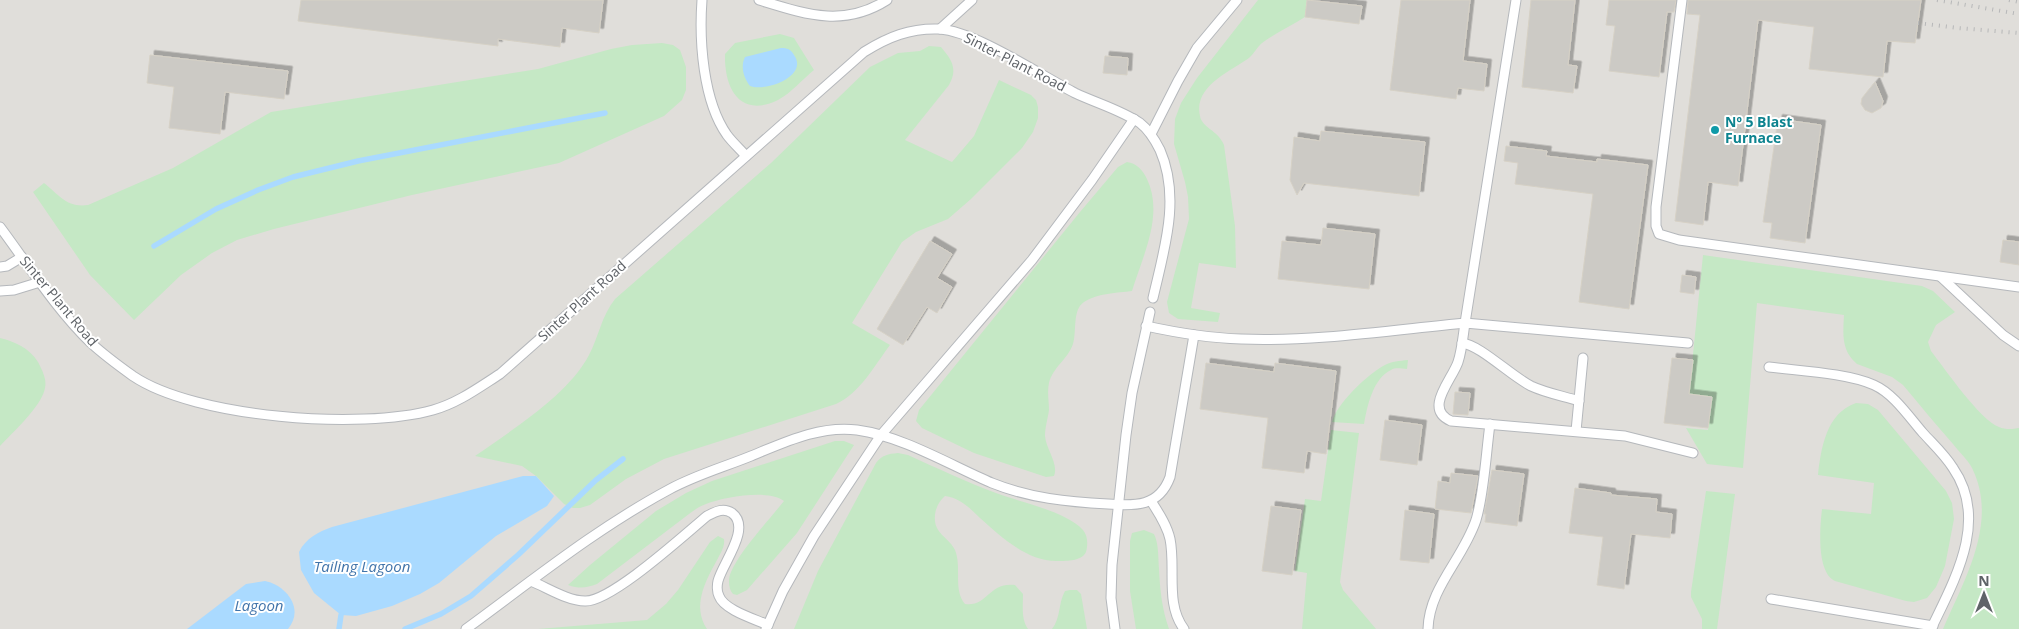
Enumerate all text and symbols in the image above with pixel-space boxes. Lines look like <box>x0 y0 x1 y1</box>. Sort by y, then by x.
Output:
street label: Sinter Plant Road <box>961 28 1070 96</box>
place label: Nº 5 Blast Furnace <box>1725 112 1792 147</box>
marker: Nº 5 Blast Furnace <box>1709 124 1721 136</box>
street label: Sinter Plant Road <box>16 252 103 350</box>
street label: Sinter Plant Road <box>534 256 630 345</box>
water label: Tailing Lagoon <box>314 556 410 576</box>
north arrow <box>1959 569 2009 619</box>
text: N <box>1978 571 1990 590</box>
water label: Lagoon <box>235 595 284 615</box>

